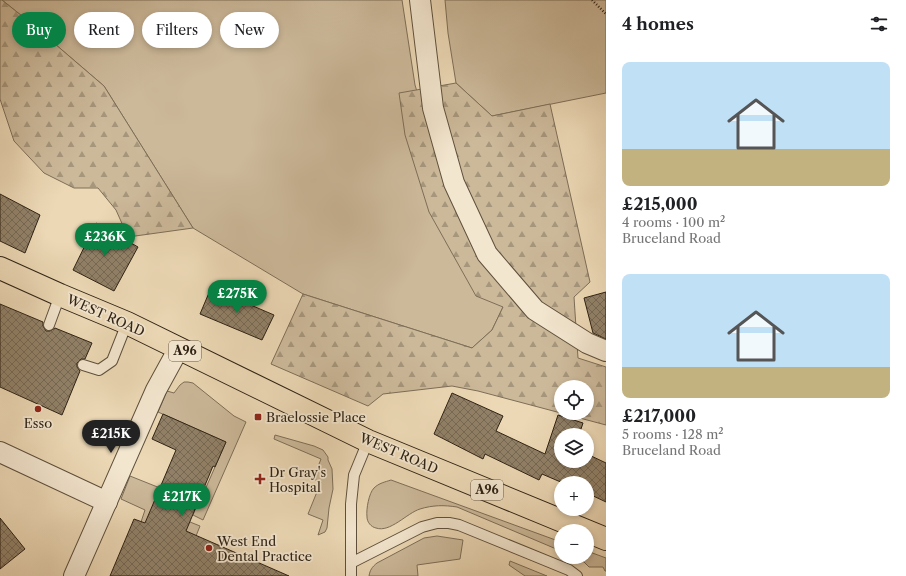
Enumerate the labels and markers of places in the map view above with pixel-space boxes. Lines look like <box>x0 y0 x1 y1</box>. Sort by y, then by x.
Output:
pin: £236K <box>77 223 133 257</box>
pin: £275K <box>209 280 265 314</box>
marker: Esso <box>33 404 43 414</box>
place label: Braelossie Place <box>266 409 366 425</box>
marker: Braelossie Place <box>253 412 263 422</box>
place label: Esso <box>24 415 52 431</box>
pin: £215K <box>83 420 139 454</box>
place label: Dr Gray's Hospital <box>269 464 327 495</box>
marker: Dr Gray's Hospital <box>254 473 266 485</box>
pin: £217K <box>154 483 210 517</box>
place label: West End Dental Practice <box>216 533 312 564</box>
marker: West End Dental Practice <box>204 543 214 553</box>

